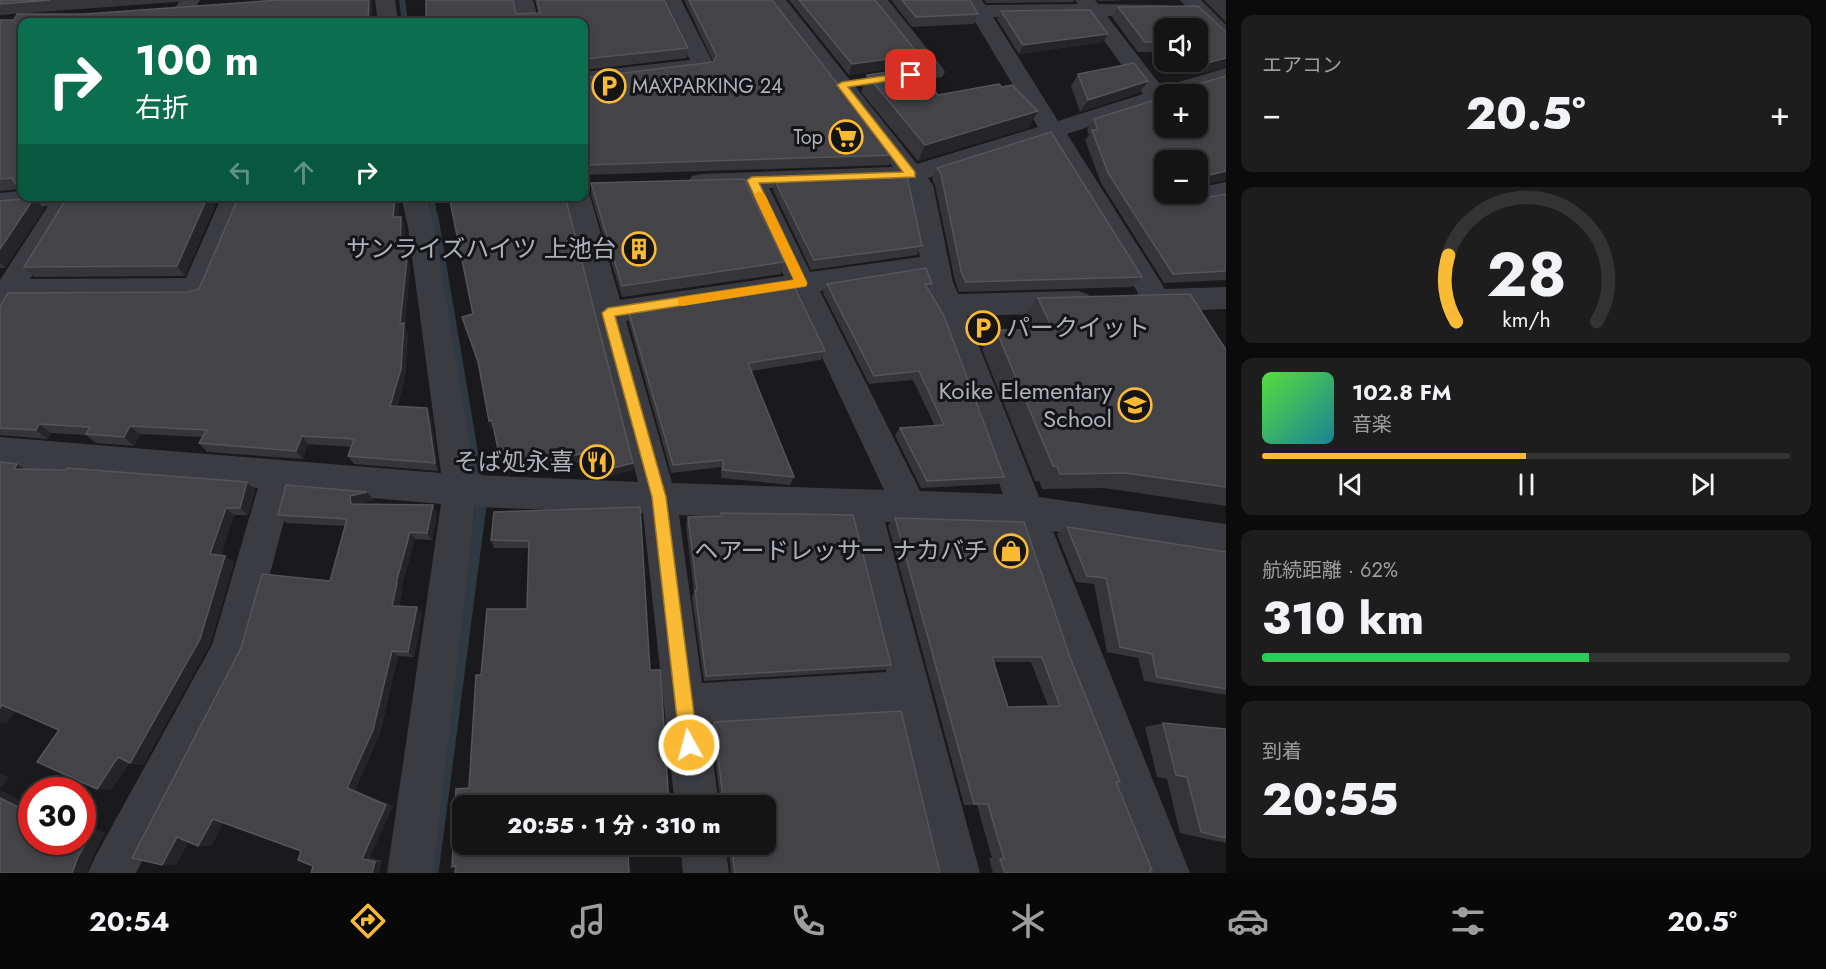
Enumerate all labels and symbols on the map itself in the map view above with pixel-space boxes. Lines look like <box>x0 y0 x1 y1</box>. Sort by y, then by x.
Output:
pin <box>885 49 936 100</box>
parking icon: MAXPARKING 24 <box>591 68 627 104</box>
place label: MAXPARKING 24 <box>632 72 783 101</box>
supermarket icon: Top <box>828 119 864 155</box>
place label: Top <box>793 123 823 152</box>
place label: サンライズハイツ 上池台 <box>346 231 616 266</box>
building icon: サンライズハイツ 上池台 <box>621 231 657 267</box>
parking icon: パークイット <box>965 310 1001 346</box>
place label: パークイット <box>1006 310 1150 345</box>
place label: Koike Elementary School <box>938 373 1112 436</box>
school or university icon: Koike Elementary School <box>1117 387 1153 423</box>
place label: そば処永喜 <box>454 444 574 479</box>
restaurant icon: そば処永喜 <box>579 444 615 480</box>
place label: ヘアードレッサー ナカバチ <box>694 533 988 568</box>
shop icon: ヘアードレッサー ナカバチ <box>993 533 1029 569</box>
position arrow <box>657 713 721 777</box>
speed limit sign: 30 <box>18 777 96 855</box>

